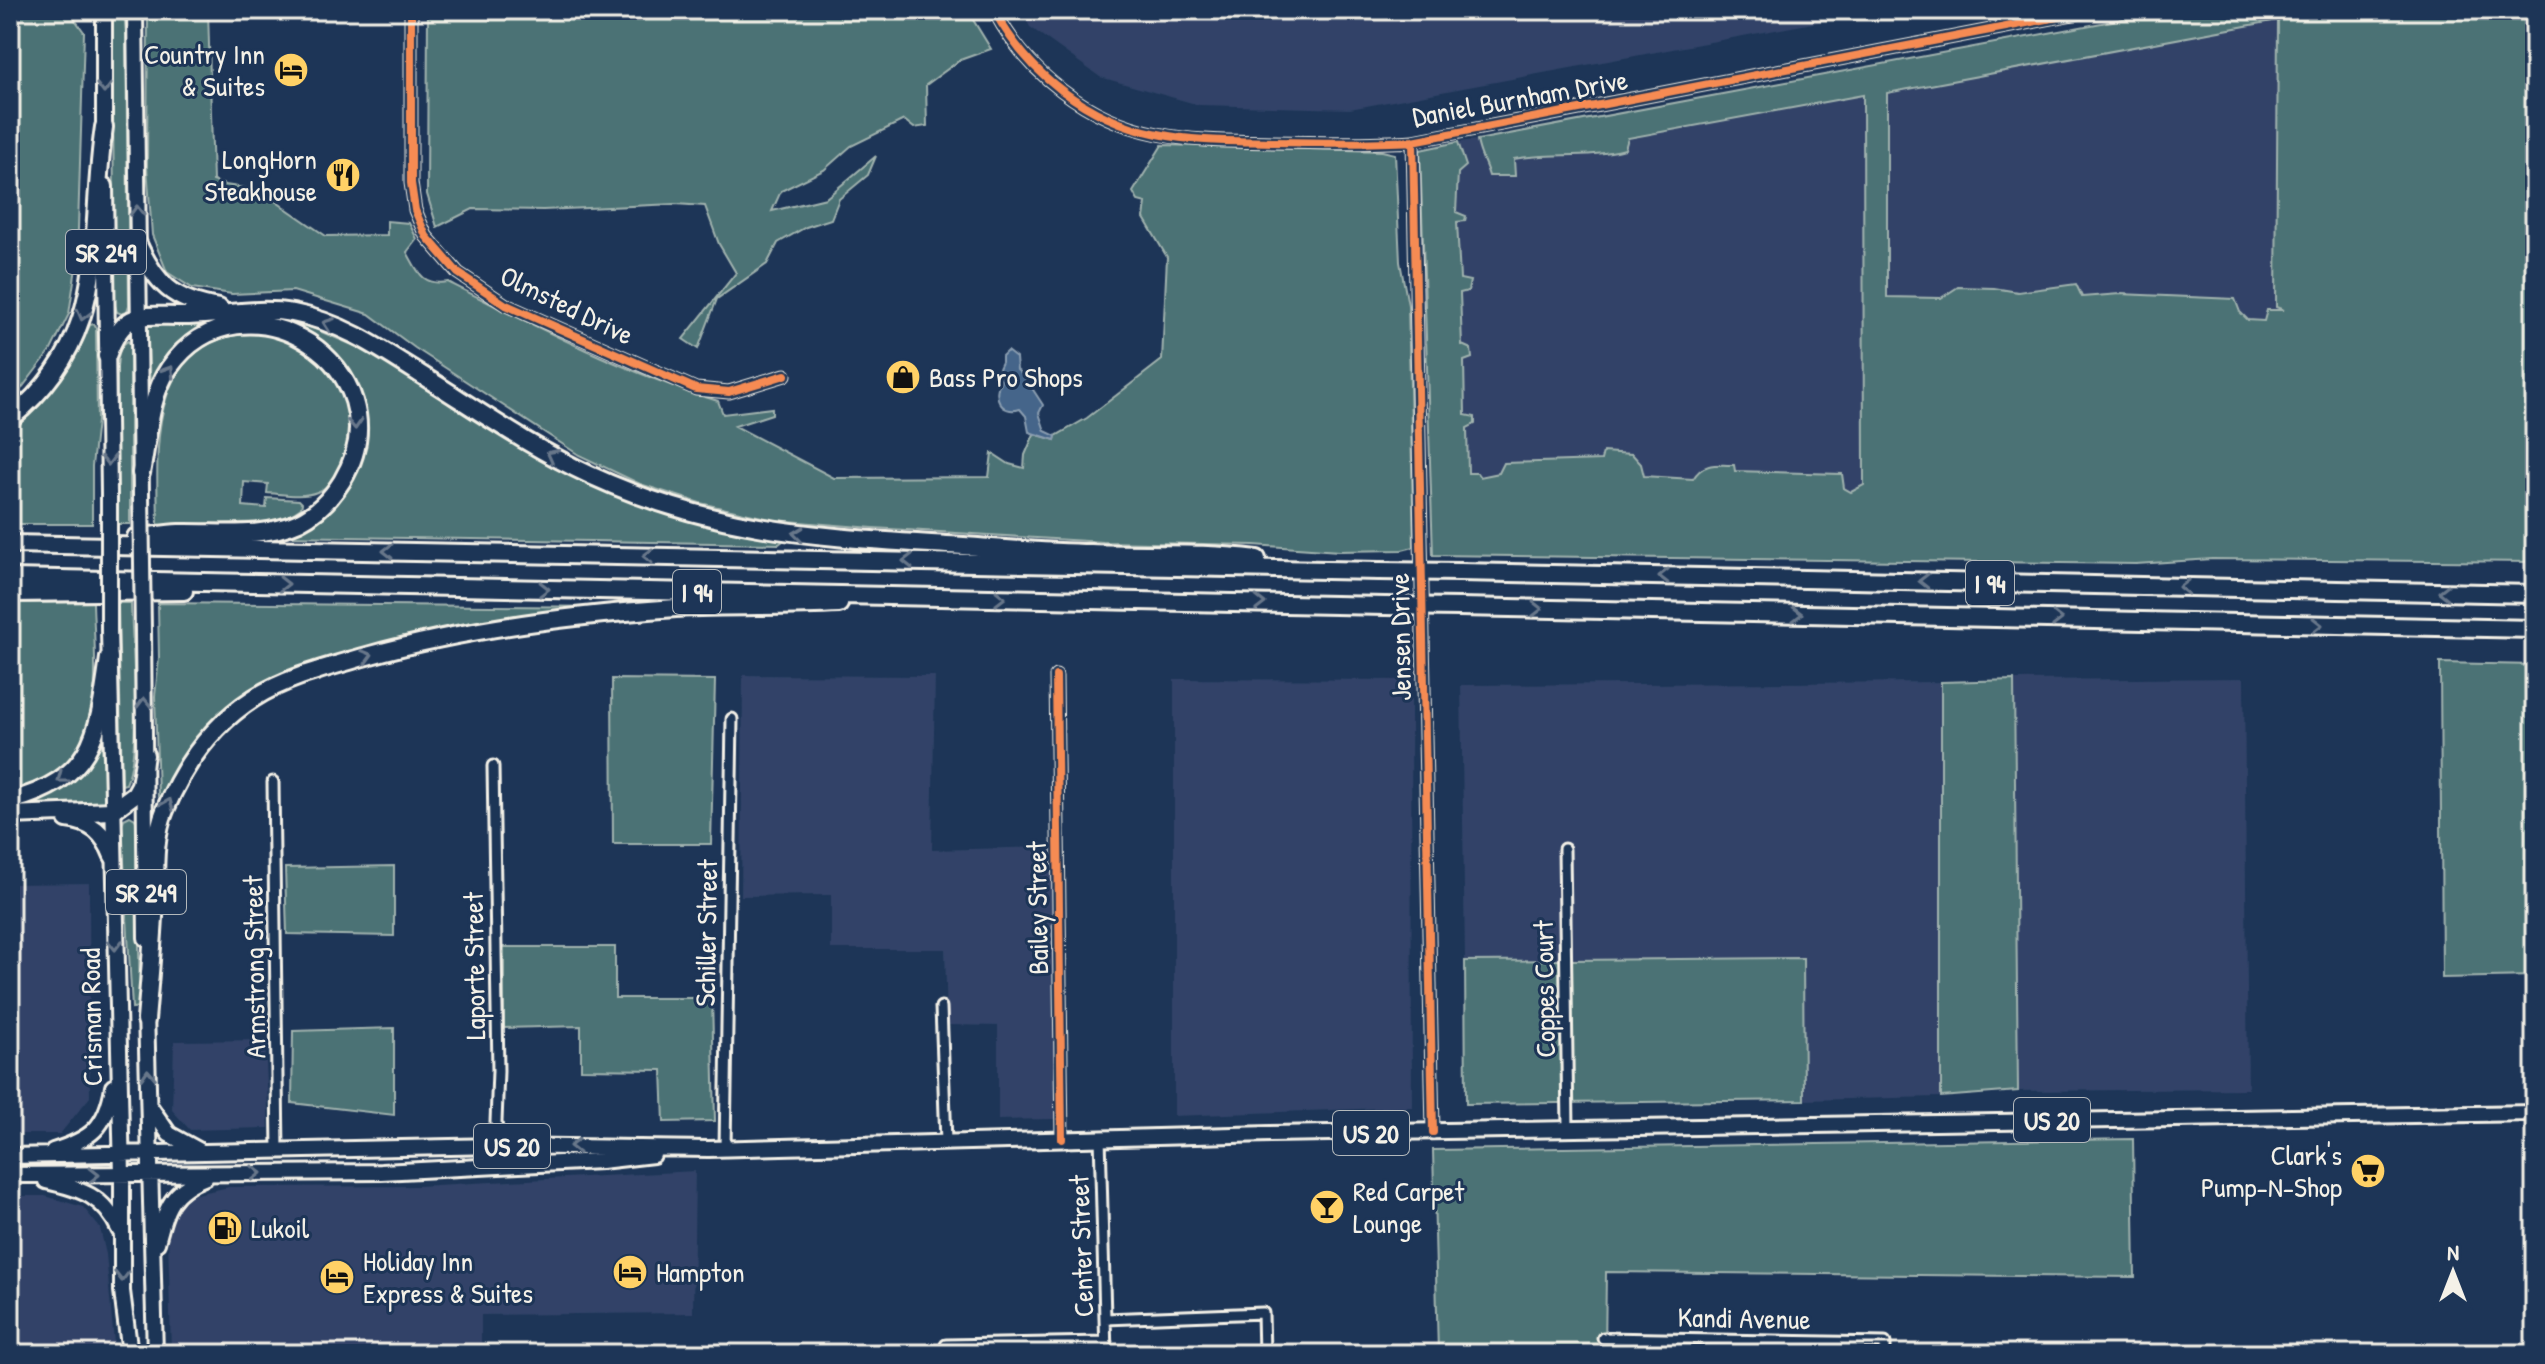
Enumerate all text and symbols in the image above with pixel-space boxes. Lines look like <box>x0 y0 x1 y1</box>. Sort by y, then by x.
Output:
place label: Country Inn & Suites <box>144 35 265 105</box>
hotel icon: Country Inn & Suites <box>272 51 310 89</box>
street label: Daniel Burnham Drive <box>1409 60 1631 136</box>
one-way arrow <box>95 82 113 95</box>
place label: LongHorn Steakhouse <box>205 140 317 210</box>
restaurant icon: LongHorn Steakhouse <box>324 156 362 194</box>
one-way arrow <box>128 204 146 217</box>
road number: SR 249 <box>66 230 146 274</box>
street label: Olmsted Drive <box>494 256 640 354</box>
one-way arrow <box>76 308 92 322</box>
one-way arrow <box>322 317 336 333</box>
shop icon: Bass Pro Shops <box>884 358 922 396</box>
place label: Bass Pro Shops <box>929 358 1083 396</box>
one-way arrow <box>159 366 174 380</box>
one-way arrow <box>347 418 364 431</box>
one-way arrow <box>546 450 560 465</box>
one-way arrow <box>99 454 117 467</box>
one-way arrow <box>791 526 804 543</box>
one-way arrow <box>381 542 394 560</box>
one-way arrow <box>641 548 654 565</box>
one-way arrow <box>901 553 914 570</box>
road number: I 94 <box>1966 561 2014 605</box>
one-way arrow <box>1657 567 1670 585</box>
road number: I 94 <box>673 570 721 614</box>
street label: Jensen Drive <box>1380 573 1420 701</box>
one-way arrow <box>1917 573 1930 590</box>
one-way arrow <box>278 575 291 592</box>
one-way arrow <box>2177 578 2190 595</box>
one-way arrow <box>538 580 551 597</box>
one-way arrow <box>2437 583 2450 600</box>
one-way arrow <box>994 589 1007 606</box>
one-way arrow <box>1254 594 1267 612</box>
one-way arrow <box>1531 600 1544 618</box>
one-way arrow <box>1791 605 1804 623</box>
one-way arrow <box>2051 611 2064 628</box>
one-way arrow <box>2311 616 2324 633</box>
one-way arrow <box>360 649 374 665</box>
one-way arrow <box>135 696 153 709</box>
one-way arrow <box>56 768 71 782</box>
one-way arrow <box>159 798 175 812</box>
street label: Bailey Street <box>1017 841 1057 975</box>
street label: Schiller Street <box>686 859 726 1007</box>
road number: SR 249 <box>106 870 186 914</box>
street label: Armstrong Street <box>233 875 275 1059</box>
street label: Laporte Street <box>454 891 494 1040</box>
street label: Coppes Court <box>1524 920 1564 1058</box>
one-way arrow <box>107 939 124 952</box>
street label: Crisman Road <box>71 948 111 1086</box>
one-way arrow <box>140 1068 157 1081</box>
road number: US 20 <box>2014 1098 2090 1142</box>
road number: US 20 <box>1333 1111 1409 1155</box>
road number: US 20 <box>474 1124 550 1168</box>
place label: Clark's Pump-N-Shop <box>2201 1136 2342 1206</box>
one-way arrow <box>568 1137 581 1155</box>
supermarket icon: Clark's Pump-N-Shop <box>2349 1152 2387 1190</box>
one-way arrow <box>250 1164 263 1182</box>
one-way arrow <box>88 1166 101 1184</box>
place label: Red Carpet Lounge <box>1353 1172 1464 1242</box>
street label: Center Street <box>1060 1174 1102 1318</box>
bar icon: Red Carpet Lounge <box>1308 1188 1346 1226</box>
fuel station icon: Lukoil <box>206 1209 244 1247</box>
place label: Lukoil <box>251 1209 310 1247</box>
north arrow <box>2413 1232 2493 1312</box>
text: N <box>2447 1237 2459 1267</box>
place label: Holiday Inn Express & Suites <box>363 1242 533 1312</box>
hotel icon: Hampton <box>611 1253 649 1291</box>
place label: Hampton <box>656 1253 745 1291</box>
hotel icon: Holiday Inn Express & Suites <box>318 1258 356 1296</box>
one-way arrow <box>113 1270 131 1283</box>
street label: Kandi Avenue <box>1677 1298 1811 1338</box>

